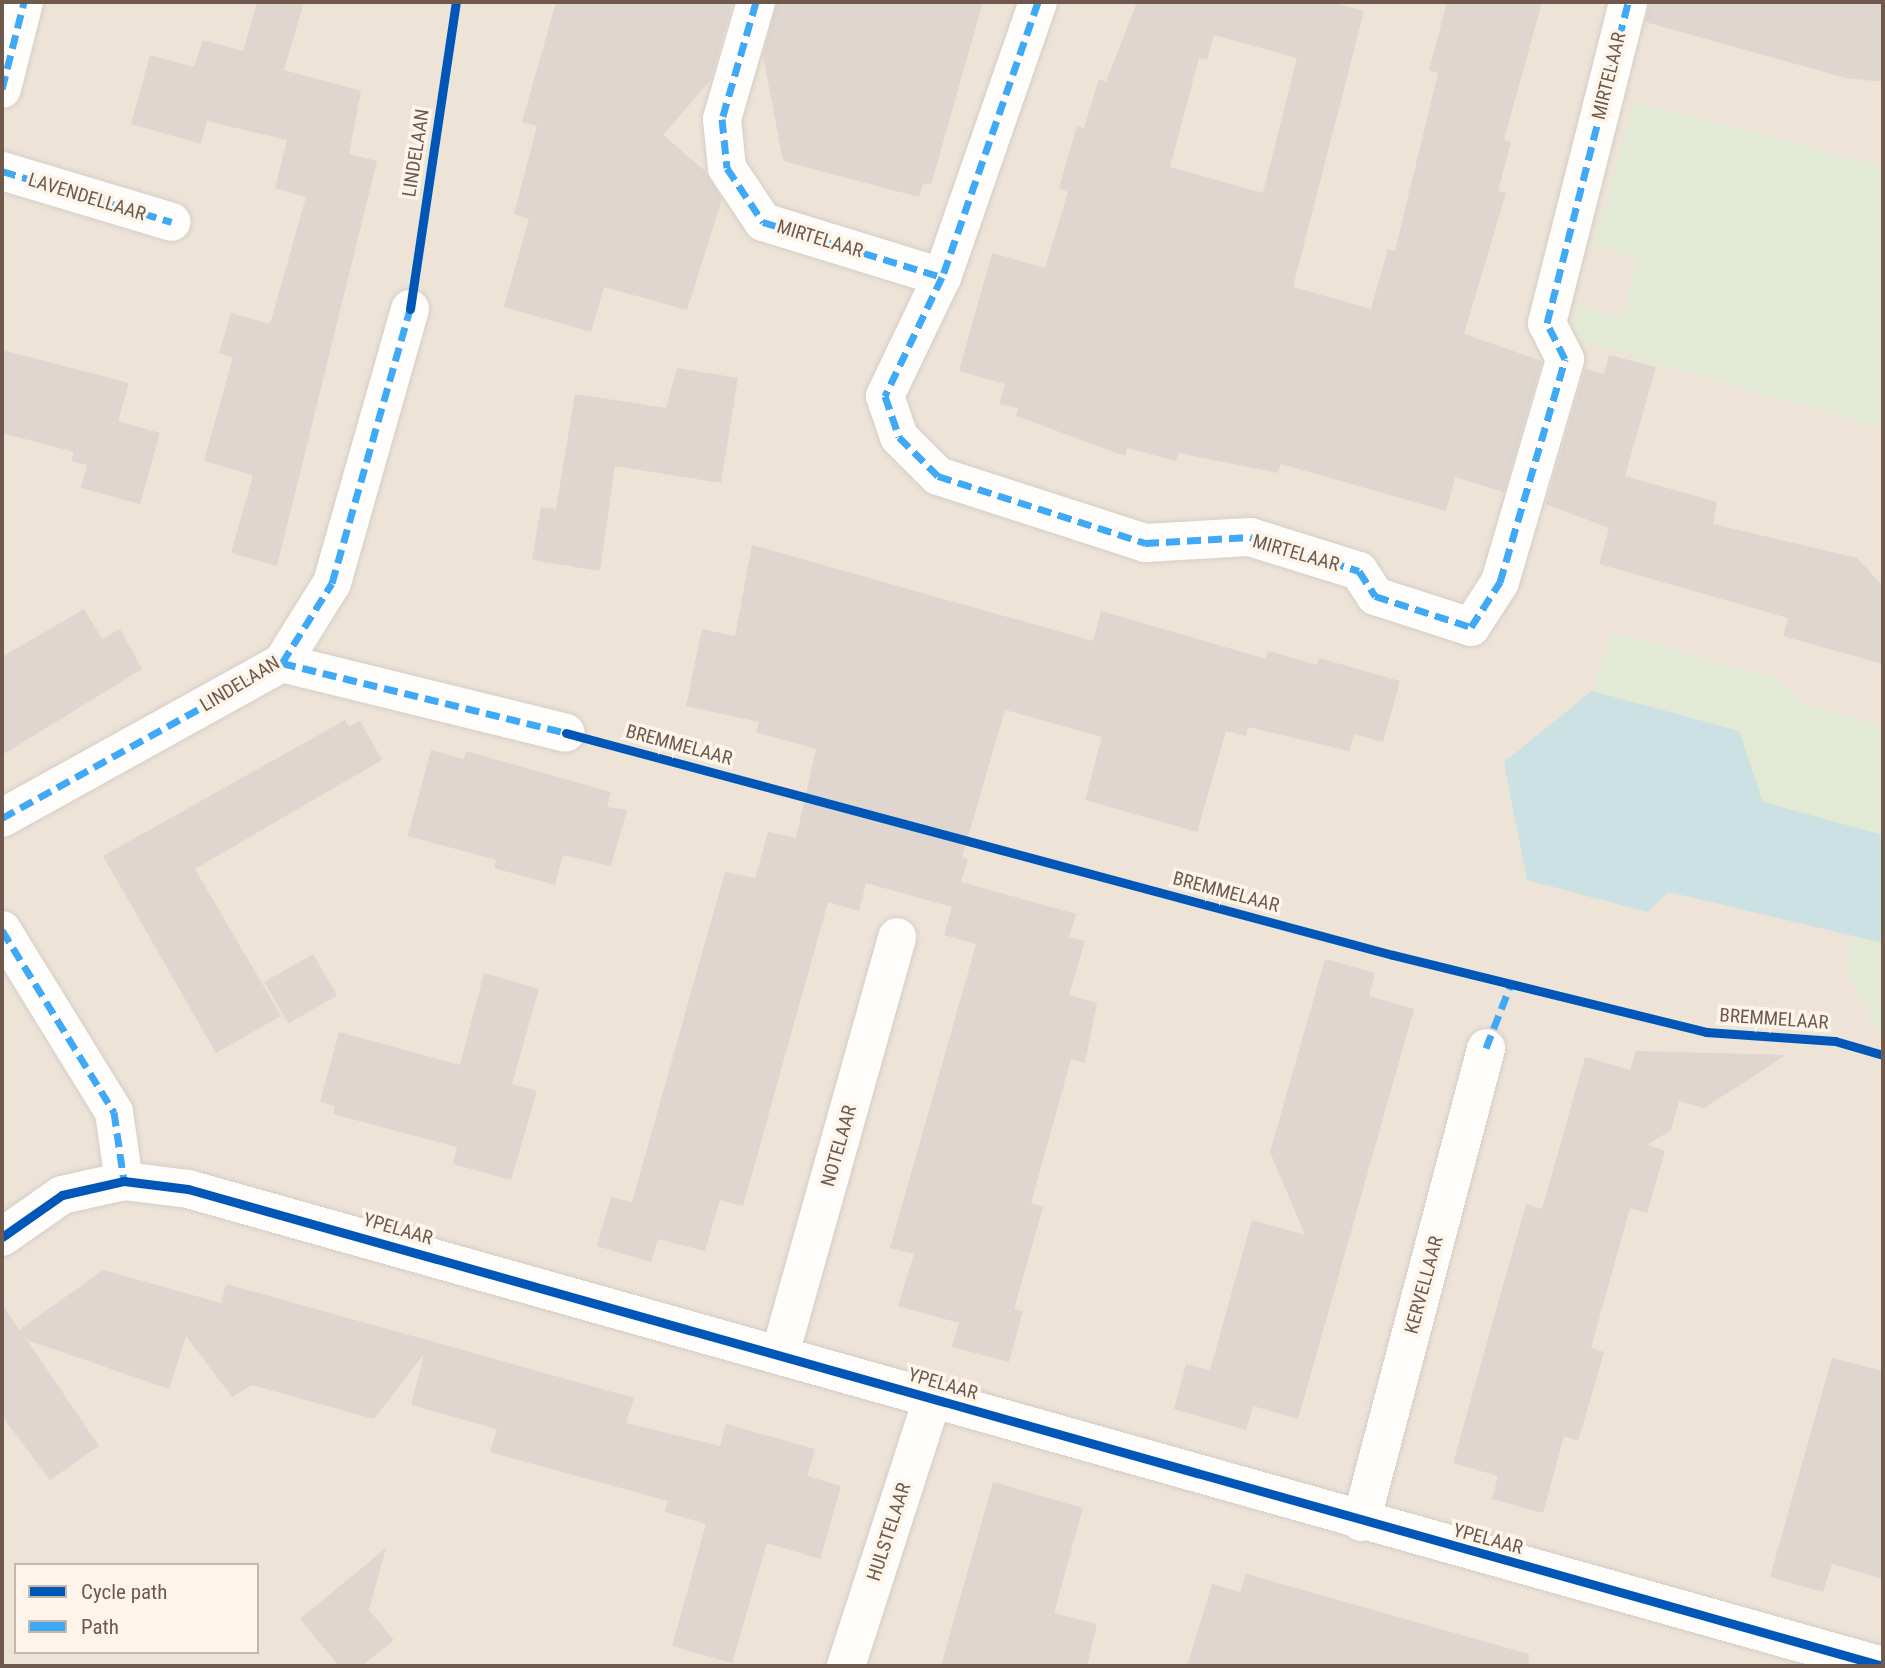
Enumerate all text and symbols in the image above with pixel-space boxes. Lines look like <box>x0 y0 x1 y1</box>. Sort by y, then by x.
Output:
street label: MIRTELAAR <box>1587 30 1631 122</box>
street label: LINDELAAN <box>398 107 434 199</box>
street label: LAVENDELLAAR <box>25 168 149 226</box>
street label: MIRTELAAR <box>774 215 866 263</box>
street label: MIRTELAAR <box>1250 530 1342 576</box>
street label: LINDELAAN <box>196 651 284 717</box>
street label: BREMMELAAR <box>623 720 735 770</box>
street label: BREMMELAAR <box>1170 867 1282 917</box>
street label: BREMMELAAR <box>1719 1004 1829 1034</box>
street label: NOTELAAR <box>817 1103 861 1189</box>
street label: YPELAAR <box>361 1208 435 1250</box>
street label: KERVELLAAR <box>1400 1234 1448 1336</box>
street label: YPELAAR <box>906 1363 980 1405</box>
street label: HULSTELAAR <box>862 1480 916 1584</box>
street label: YPELAAR <box>1451 1519 1525 1559</box>
legend <box>14 1563 259 1654</box>
text: Cycle path <box>81 1580 167 1604</box>
text: Path <box>81 1615 119 1639</box>

